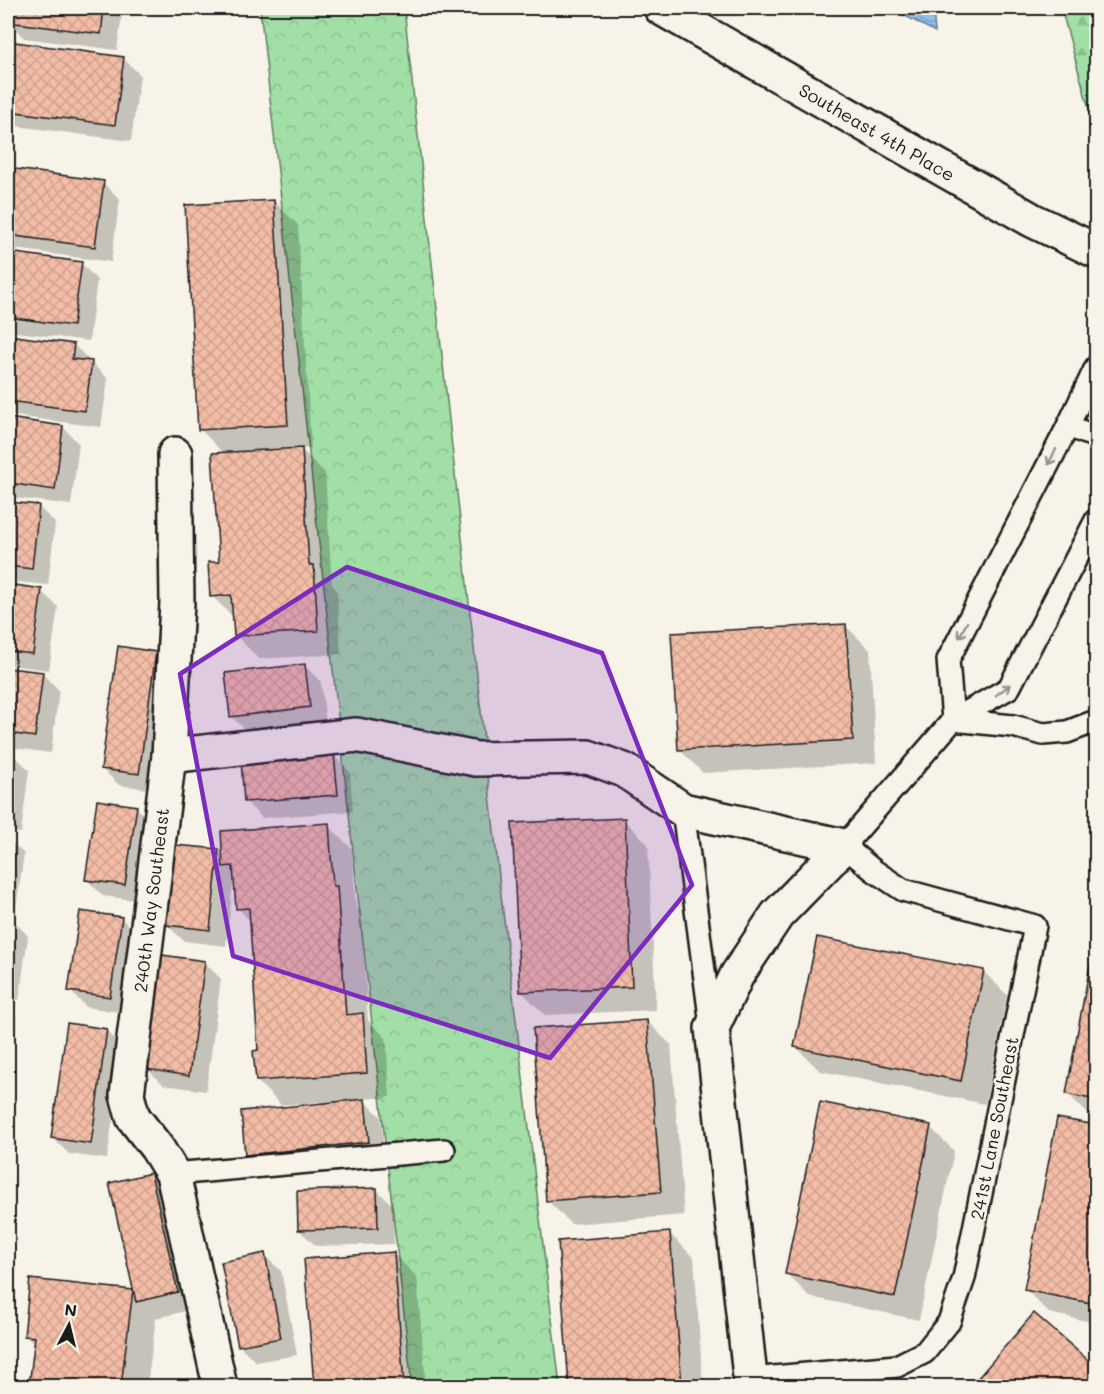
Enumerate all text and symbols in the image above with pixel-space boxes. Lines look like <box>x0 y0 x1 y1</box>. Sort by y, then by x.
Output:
street label: Southeast 4th Place <box>795 78 959 186</box>
one-way arrow <box>1046 447 1057 465</box>
one-way arrow <box>957 621 968 639</box>
one-way arrow <box>995 684 1011 697</box>
street label: 240th Way Southeast <box>128 807 174 993</box>
street label: 241st Lane Southeast <box>964 1034 1024 1222</box>
north arrow <box>39 1295 99 1355</box>
text: N <box>64 1298 78 1321</box>

